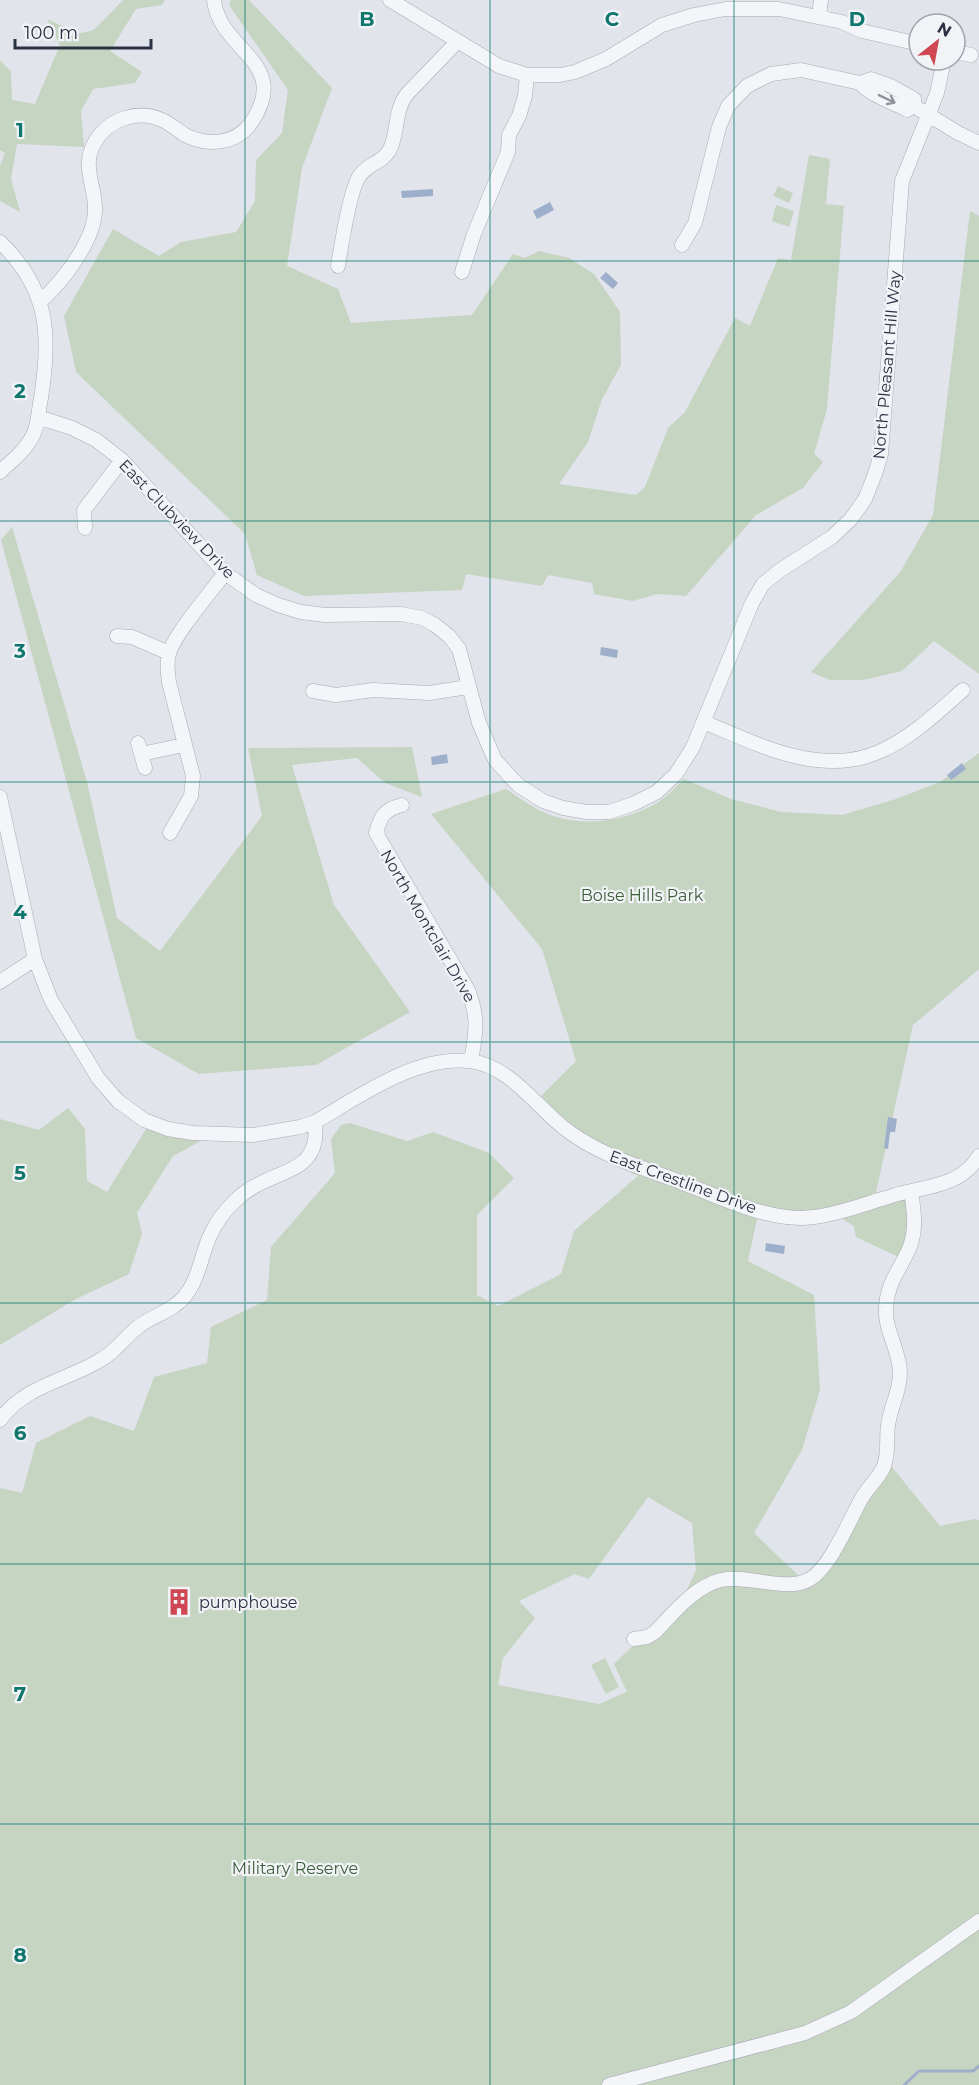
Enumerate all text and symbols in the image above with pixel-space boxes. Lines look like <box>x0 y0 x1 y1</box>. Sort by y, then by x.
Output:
text: B <box>359 7 375 31</box>
text: C <box>605 7 620 31</box>
text: D <box>849 7 865 31</box>
scale bar <box>15 12 152 50</box>
north arrow <box>907 12 967 72</box>
text: N <box>934 18 955 41</box>
text: 100 m <box>24 22 78 44</box>
one-way arrow <box>878 94 896 106</box>
text: 1 <box>16 118 24 142</box>
street label: North Pleasant Hill Way <box>869 269 905 460</box>
text: 2 <box>14 379 26 403</box>
street label: East Clubview Drive <box>115 456 239 582</box>
text: 3 <box>13 639 26 663</box>
street label: North Montclair Drive <box>377 846 479 1006</box>
park label: Boise Hills Park <box>581 886 704 905</box>
text: 4 <box>13 900 27 924</box>
street label: East Crestline Drive <box>607 1147 759 1217</box>
text: 5 <box>14 1161 26 1185</box>
text: 6 <box>14 1421 27 1445</box>
building icon: pumphouse <box>164 1587 194 1617</box>
place label: pumphouse <box>199 1593 298 1612</box>
text: 7 <box>14 1682 26 1706</box>
park label: Military Reserve <box>232 1859 358 1878</box>
text: 8 <box>13 1943 27 1967</box>

